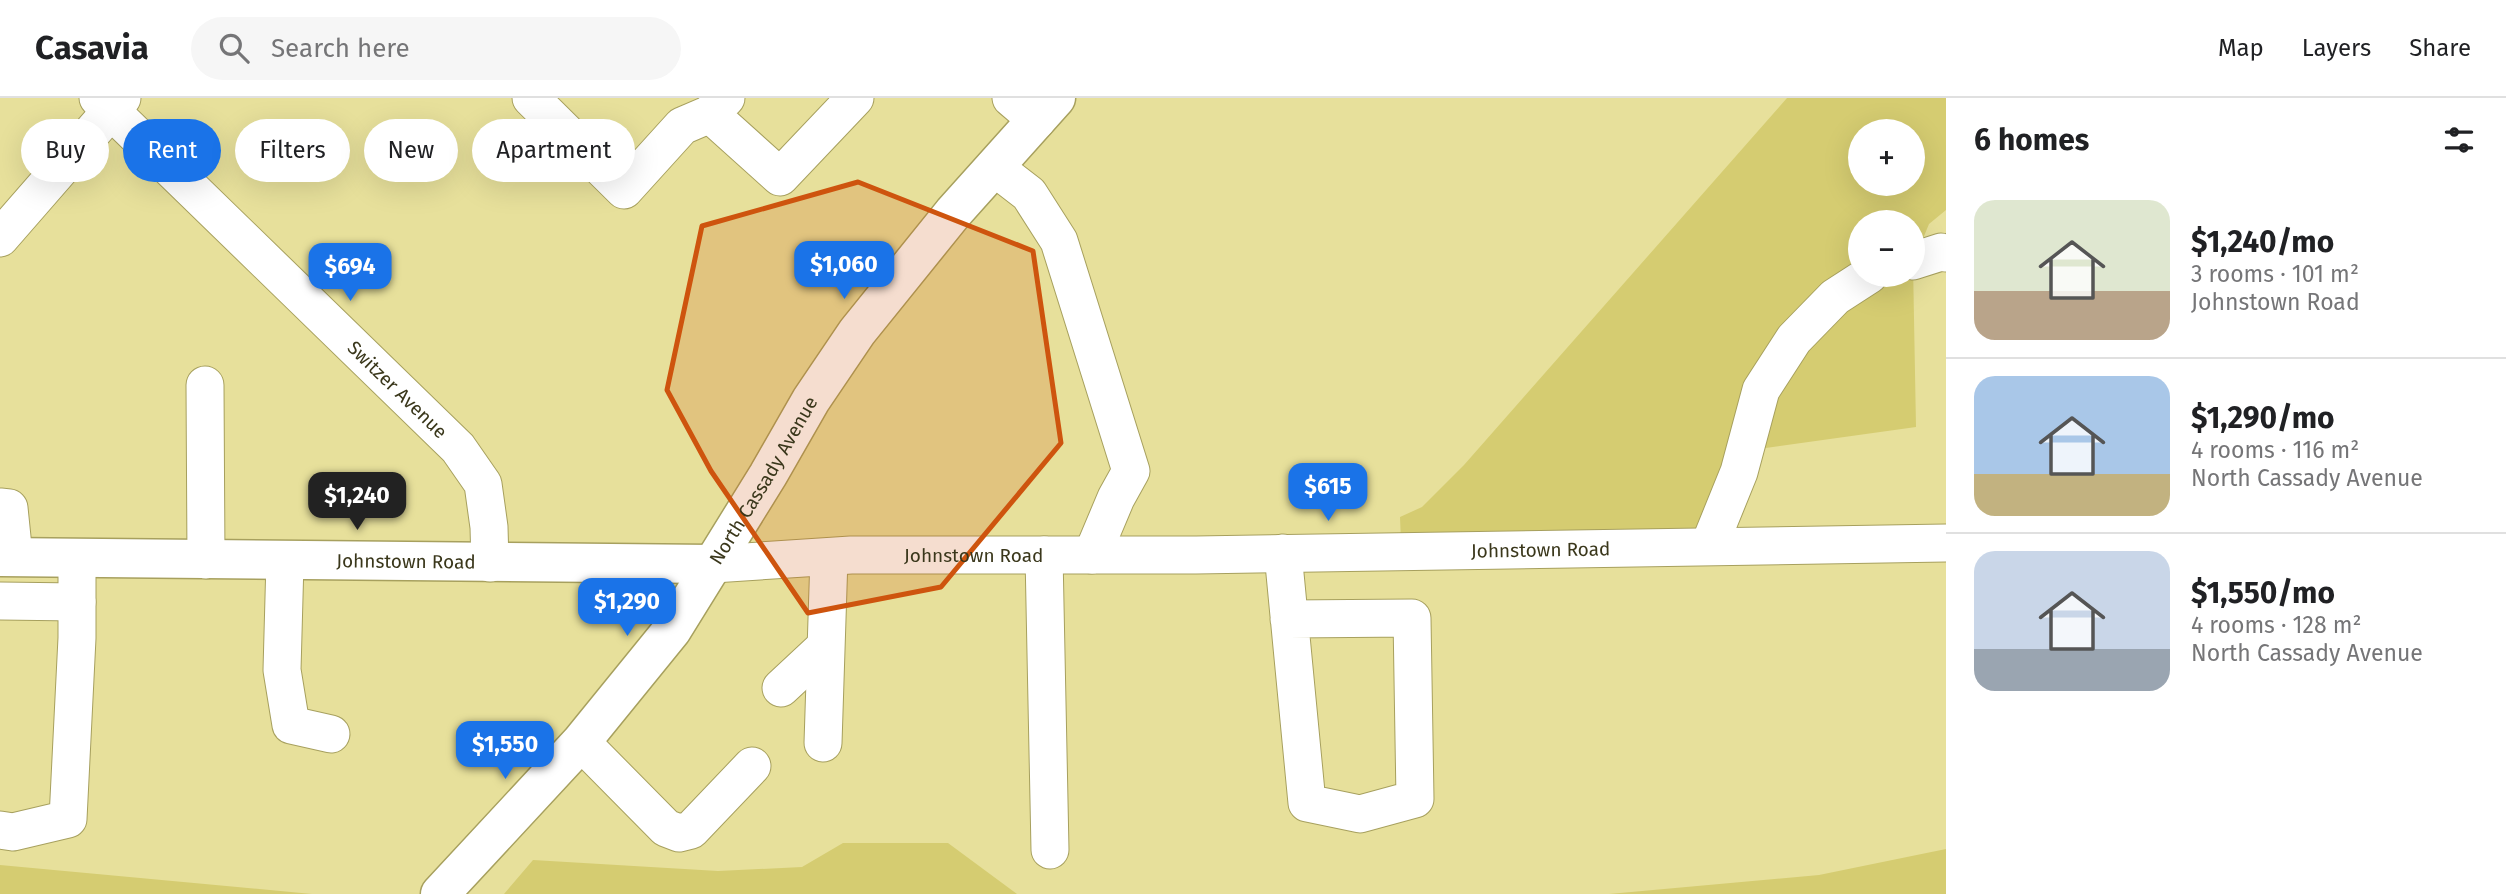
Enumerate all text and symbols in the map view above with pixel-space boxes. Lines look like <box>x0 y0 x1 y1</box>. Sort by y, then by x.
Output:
search box <box>191 17 681 80</box>
text: Casavia <box>35 28 149 68</box>
icon: search <box>215 29 253 67</box>
text: Search here <box>271 33 410 64</box>
text: Map <box>2218 34 2264 62</box>
text: Layers <box>2302 34 2371 62</box>
text: Share <box>2409 34 2471 62</box>
chip: Buy <box>21 119 109 182</box>
chip: Rent <box>123 119 221 182</box>
chip: Filters <box>235 119 350 182</box>
chip: New <box>364 119 458 182</box>
chip: Apartment <box>472 119 635 182</box>
map controls <box>1848 119 1925 287</box>
button: + <box>1848 119 1925 196</box>
icon: filters <box>2440 121 2478 159</box>
text: 6 homes <box>1974 122 2089 158</box>
button: − <box>1848 210 1925 287</box>
text: $1,240/mo <box>2191 224 2334 260</box>
icon: home <box>2030 228 2114 312</box>
pin: $1,060 <box>787 242 901 301</box>
pin: $694 <box>309 244 391 303</box>
text: $1,060 <box>810 250 878 278</box>
text: $694 <box>325 252 375 280</box>
text: 3 rooms · 101 m² <box>2191 260 2359 288</box>
text: Johnstown Road <box>2191 288 2360 316</box>
street label: Switzer Avenue <box>343 336 452 443</box>
street label: North Cassady Avenue <box>704 392 822 568</box>
text: $1,290/mo <box>2191 400 2335 436</box>
icon: home <box>2030 404 2114 488</box>
text: 4 rooms · 116 m² <box>2191 436 2359 464</box>
pin: $615 <box>1287 464 1369 523</box>
text: North Cassady Avenue <box>2191 464 2423 492</box>
pin: $1,240 <box>300 472 414 532</box>
text: $615 <box>1304 472 1352 500</box>
text: $1,240 <box>324 481 390 509</box>
street label: Johnstown Road <box>1471 537 1611 562</box>
street label: Johnstown Road <box>904 544 1043 567</box>
street label: Johnstown Road <box>336 549 476 573</box>
text: $1,550/mo <box>2191 575 2335 611</box>
pin: $1,290 <box>570 578 684 638</box>
icon: home <box>2030 579 2114 663</box>
text: $1,290 <box>594 587 660 615</box>
text: 4 rooms · 128 m² <box>2191 611 2361 639</box>
text: North Cassady Avenue <box>2191 639 2423 667</box>
pin: $1,550 <box>448 722 562 781</box>
text: $1,550 <box>472 730 538 758</box>

